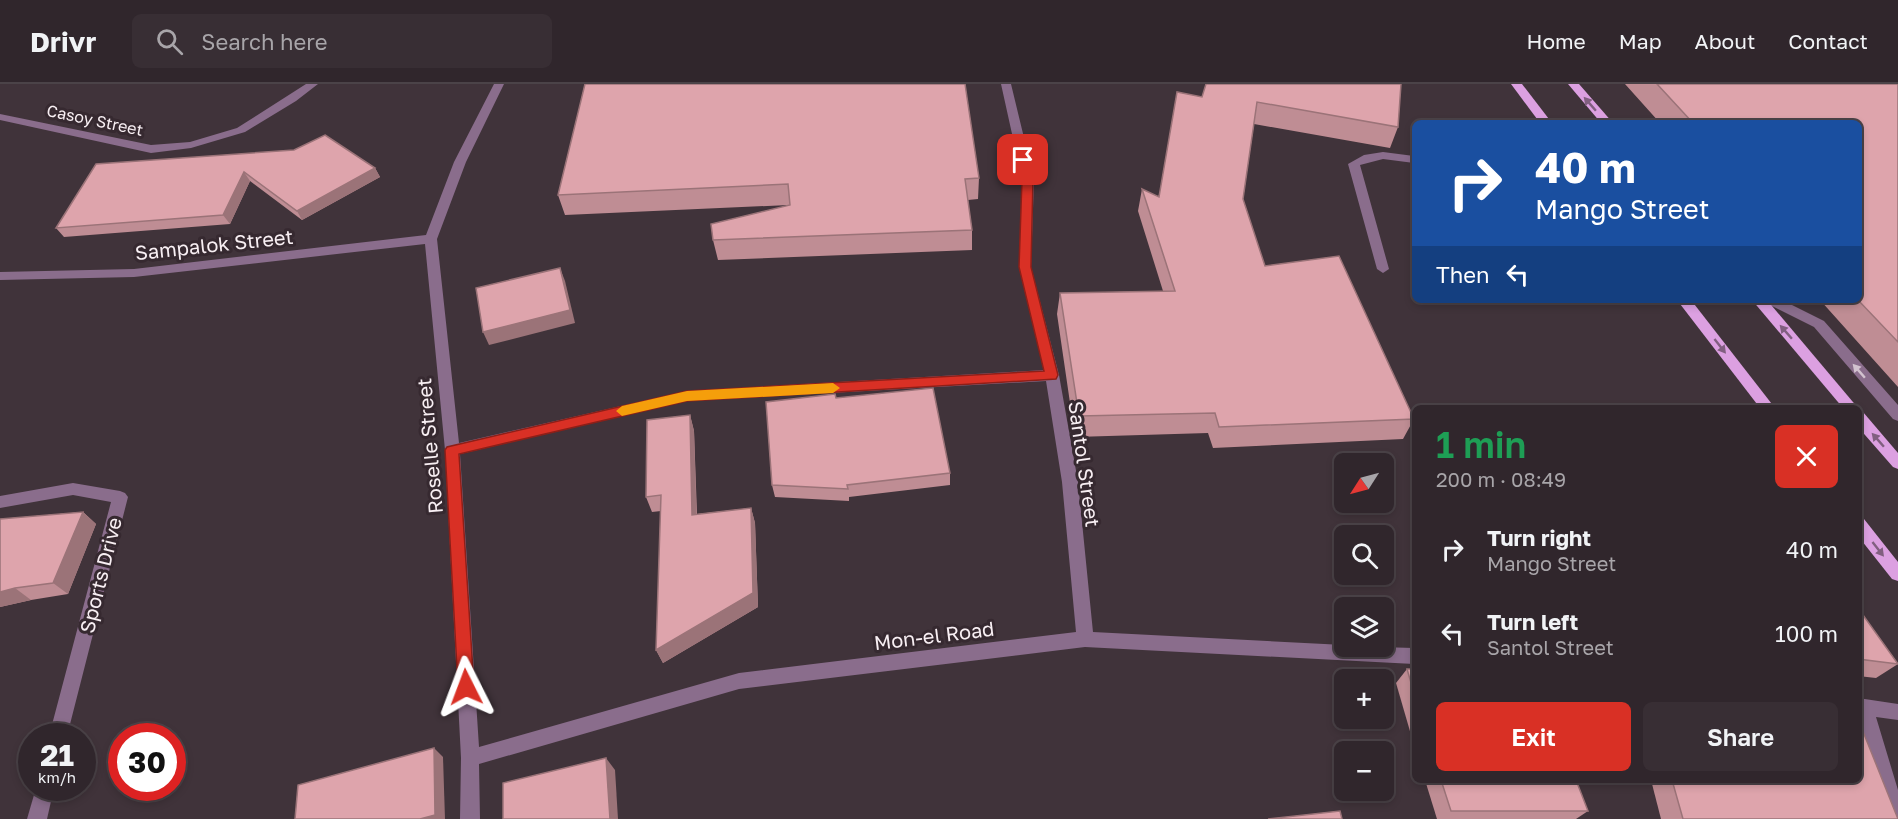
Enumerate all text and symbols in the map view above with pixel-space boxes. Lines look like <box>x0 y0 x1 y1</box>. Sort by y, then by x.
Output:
search box <box>132 14 552 68</box>
text: Drivr <box>30 25 96 58</box>
icon: search <box>153 25 186 58</box>
text: Search here <box>201 28 327 55</box>
text: Home <box>1526 28 1586 54</box>
text: Map <box>1619 28 1662 54</box>
text: About <box>1695 28 1755 54</box>
text: Contact <box>1788 28 1868 54</box>
one-way arrow <box>1583 96 1597 111</box>
street label: Casoy Street <box>45 100 145 140</box>
pin <box>997 134 1048 185</box>
text: 40 m <box>1535 142 1636 192</box>
icon: arrive <box>1006 143 1039 176</box>
icon: right <box>1436 144 1514 222</box>
text: Mango Street <box>1535 193 1710 225</box>
street label: Sampalok Street <box>134 224 294 264</box>
icon: left <box>1501 258 1534 291</box>
text: Then <box>1436 261 1489 288</box>
one-way arrow <box>1780 325 1793 340</box>
one-way arrow <box>1713 339 1725 354</box>
one-way arrow <box>1853 364 1866 379</box>
street label: Roselle Street <box>411 377 447 515</box>
street label: Santol Street <box>1064 400 1106 528</box>
text: 1 min <box>1436 423 1526 466</box>
button: close <box>1775 425 1838 488</box>
one-way arrow <box>1872 433 1885 448</box>
north arrow <box>1334 453 1394 513</box>
map controls <box>1334 453 1394 801</box>
text: 200 m · 08:49 <box>1436 467 1566 491</box>
street label: Sports Drive <box>74 515 126 635</box>
text: Turn right <box>1487 524 1591 551</box>
button: search <box>1334 525 1394 585</box>
icon: right <box>1436 533 1469 566</box>
text: 40 m <box>1786 536 1838 563</box>
one-way arrow <box>1872 541 1885 557</box>
text: Mango Street <box>1487 551 1616 575</box>
button: layers <box>1334 597 1394 657</box>
text: Turn left <box>1487 608 1578 635</box>
street label: Mon-el Road <box>872 616 996 654</box>
icon: left <box>1436 617 1469 650</box>
text: 100 m <box>1775 620 1838 647</box>
text: Santol Street <box>1487 635 1614 659</box>
position arrow <box>434 655 498 719</box>
button: + <box>1334 669 1394 729</box>
button: Exit <box>1436 702 1631 771</box>
button: Share <box>1643 702 1838 771</box>
speed limit sign: 30 <box>108 723 186 801</box>
text: 21 <box>40 737 74 773</box>
button: − <box>1334 741 1394 801</box>
text: km/h <box>38 768 76 786</box>

